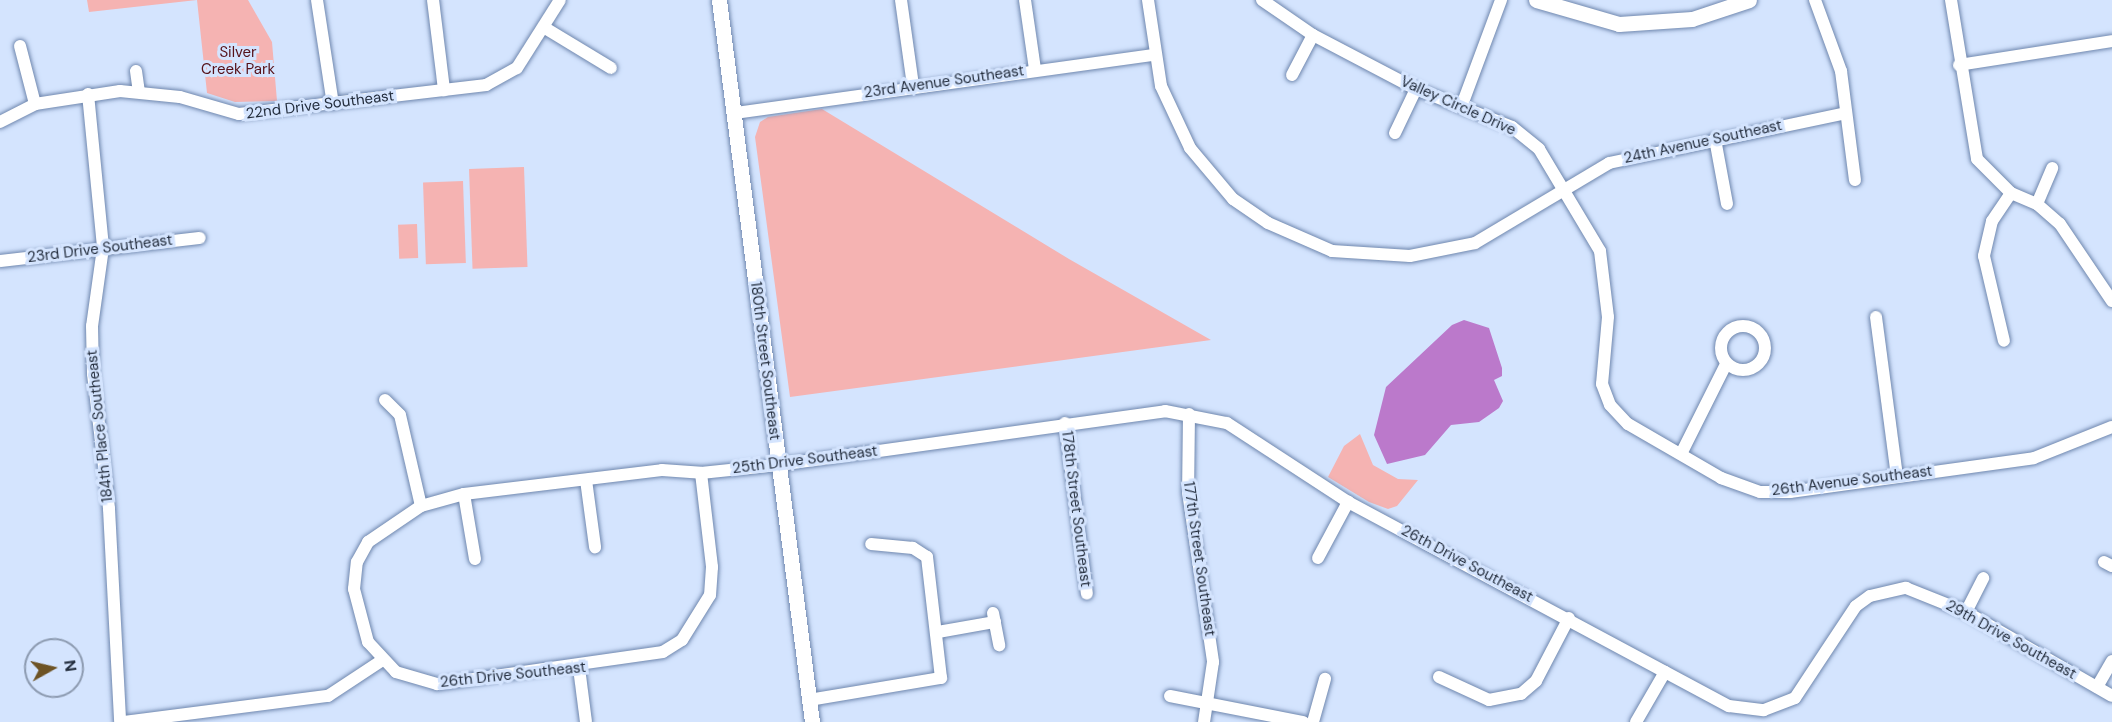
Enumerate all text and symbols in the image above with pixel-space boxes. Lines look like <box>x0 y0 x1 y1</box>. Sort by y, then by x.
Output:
park label: Silver Creek Park <box>201 43 275 78</box>
street label: 23rd Avenue Southeast <box>863 62 1025 102</box>
street label: Valley Circle Drive <box>1398 73 1518 139</box>
street label: 22nd Drive Southeast <box>245 87 395 123</box>
street label: 24th Avenue Southeast <box>1622 116 1784 168</box>
street label: 23rd Drive Southeast <box>26 231 174 267</box>
street label: 180th Street Southeast <box>746 281 784 441</box>
street label: 184th Place Southeast <box>83 349 117 503</box>
street label: 178th Street Southeast <box>1058 430 1094 588</box>
street label: 25th Drive Southeast <box>731 442 879 478</box>
street label: 26th Avenue Southeast <box>1771 462 1933 500</box>
street label: 177th Street Southeast <box>1179 480 1219 638</box>
street label: 26th Drive Southeast <box>1398 522 1536 606</box>
street label: 29th Drive Southeast <box>1943 597 2079 683</box>
north arrow <box>24 638 84 698</box>
text: N <box>59 658 82 673</box>
street label: 26th Drive Southeast <box>439 658 587 692</box>

